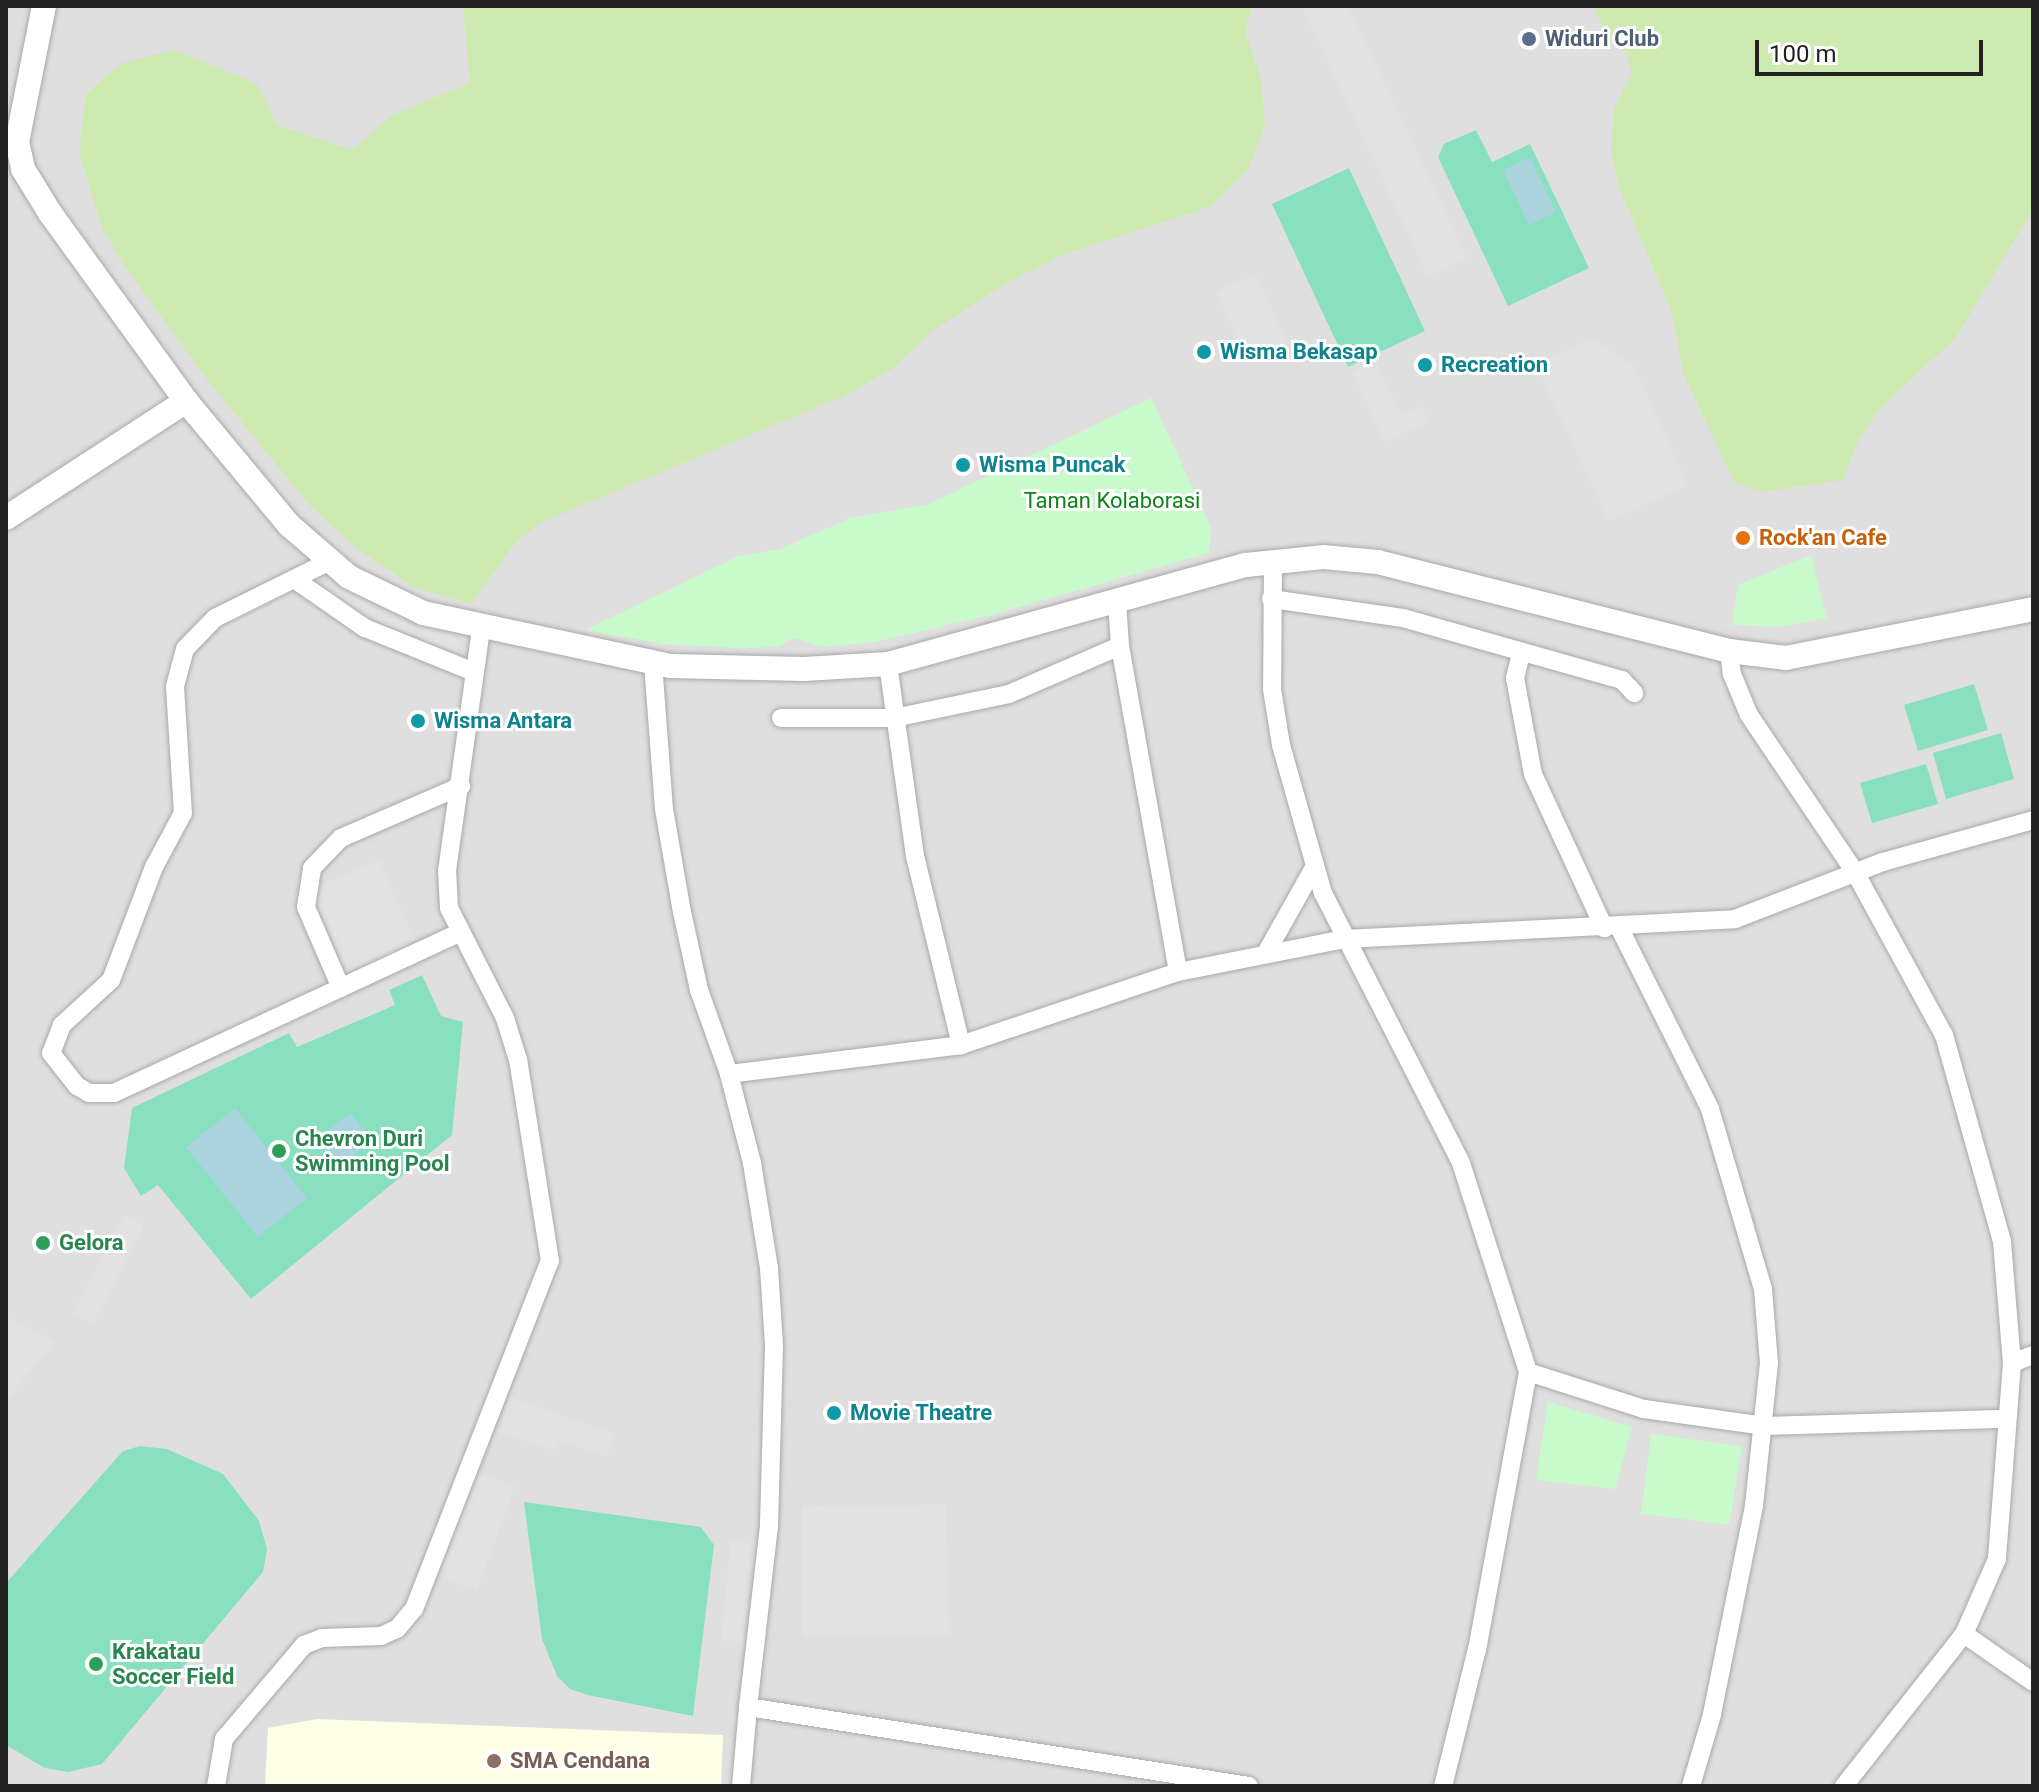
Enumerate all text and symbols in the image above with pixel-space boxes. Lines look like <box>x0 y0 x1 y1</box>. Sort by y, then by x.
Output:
scale bar <box>1759 24 1987 74</box>
place label: Widuri Club <box>1545 26 1659 52</box>
marker: Widuri Club <box>1520 30 1538 48</box>
text: 100 m <box>1769 40 1836 68</box>
place label: Wisma Bekasap <box>1220 339 1378 365</box>
marker: Wisma Bekasap <box>1195 343 1213 361</box>
place label: Recreation <box>1441 352 1548 378</box>
marker: Recreation <box>1416 356 1434 374</box>
place label: Wisma Puncak <box>979 452 1125 478</box>
marker: Wisma Puncak <box>954 456 972 474</box>
park label: Taman Kolaborasi <box>1024 488 1200 514</box>
place label: Rock'an Cafe <box>1759 525 1887 551</box>
marker: Rock'an Cafe <box>1734 529 1752 547</box>
place label: Wisma Antara <box>434 708 572 734</box>
marker: Wisma Antara <box>409 712 427 730</box>
place label: Chevron Duri Swimming Pool <box>295 1125 450 1176</box>
marker: Chevron Duri Swimming Pool <box>270 1142 288 1160</box>
place label: Gelora <box>59 1230 124 1256</box>
marker: Gelora <box>34 1234 52 1252</box>
place label: Movie Theatre <box>850 1400 993 1426</box>
marker: Movie Theatre <box>825 1404 843 1422</box>
place label: Krakatau Soccer Field <box>112 1638 234 1690</box>
marker: Krakatau Soccer Field <box>87 1655 105 1673</box>
place label: SMA Cendana <box>510 1748 650 1774</box>
marker: SMA Cendana <box>485 1752 503 1770</box>

